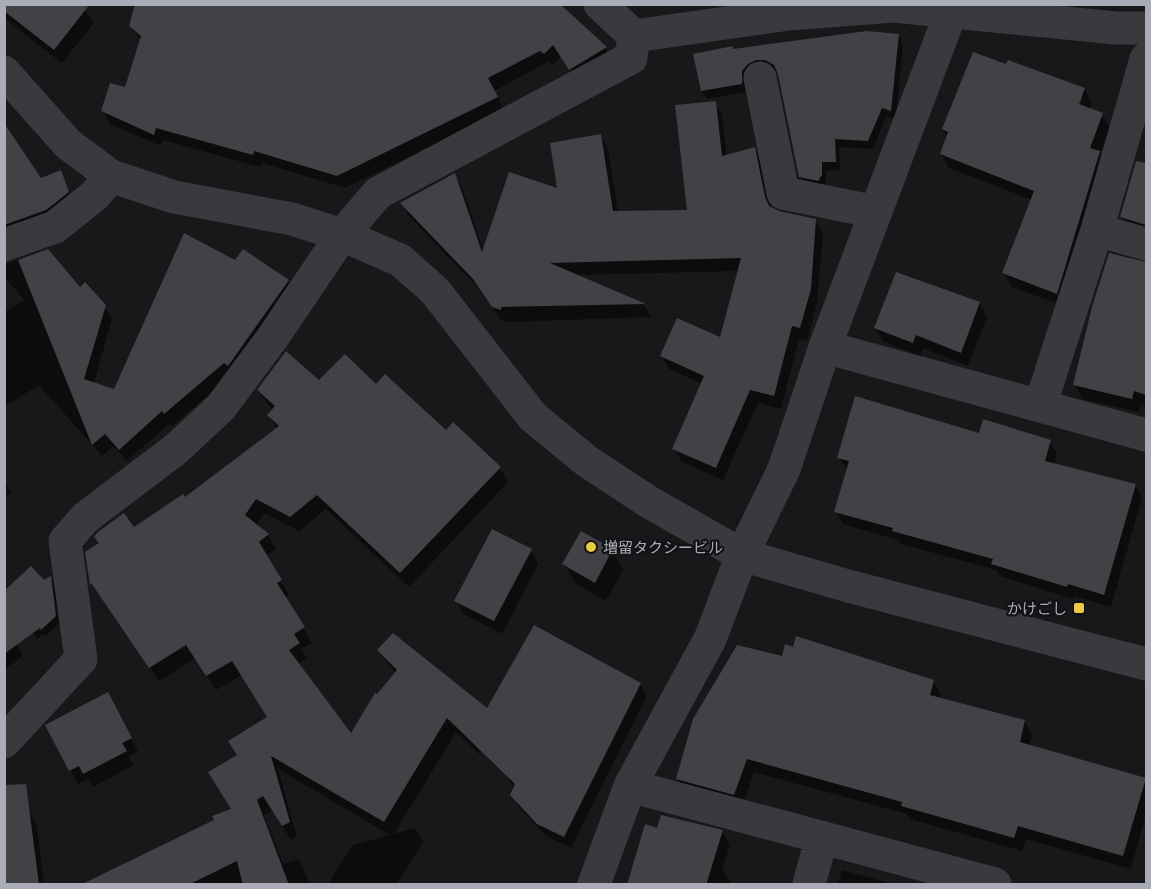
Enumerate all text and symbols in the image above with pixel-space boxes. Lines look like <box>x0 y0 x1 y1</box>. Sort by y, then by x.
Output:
place label: 増留タクシービル <box>603 537 723 557</box>
marker: 増留タクシービル <box>584 540 598 554</box>
place label: かけごし <box>1007 598 1067 618</box>
marker: かけごし <box>1072 601 1086 615</box>

